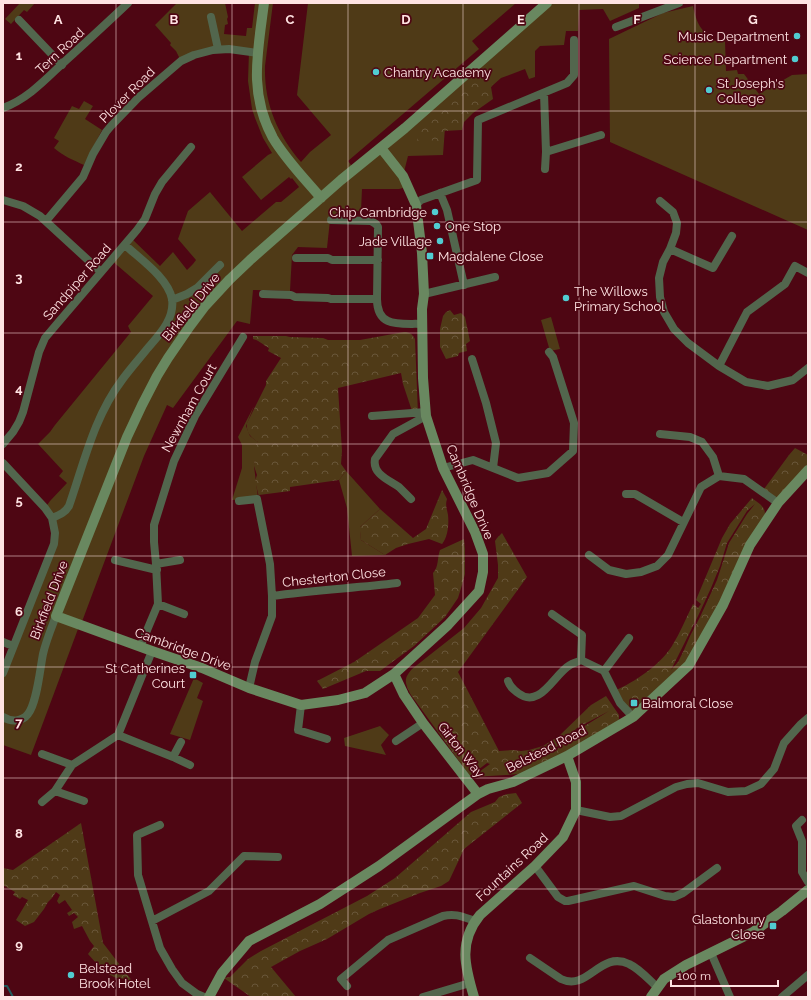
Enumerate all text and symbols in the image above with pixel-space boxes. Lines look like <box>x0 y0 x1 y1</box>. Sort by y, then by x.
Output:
text: A <box>54 12 63 27</box>
text: B <box>170 12 179 27</box>
text: C <box>286 12 295 27</box>
text: D <box>401 12 411 27</box>
text: E <box>517 12 525 27</box>
text: F <box>633 12 641 27</box>
text: G <box>748 12 758 27</box>
street label: Tern Road <box>33 25 87 77</box>
place label: Music Department <box>678 29 790 44</box>
marker: Music Department <box>792 31 802 41</box>
text: 1 <box>16 48 23 63</box>
place label: Science Department <box>664 52 788 67</box>
marker: Science Department <box>790 54 800 64</box>
street label: Plover Road <box>96 64 158 126</box>
place label: Chantry Academy <box>384 65 491 80</box>
marker: Chantry Academy <box>371 67 381 77</box>
place label: St Joseph's College <box>717 76 784 106</box>
marker: St Joseph's College <box>704 85 714 95</box>
text: 2 <box>15 159 23 174</box>
place label: Chip Cambridge <box>329 205 427 220</box>
marker: Chip Cambridge <box>430 207 440 217</box>
place label: One Stop <box>445 219 501 234</box>
marker: One Stop <box>432 221 442 231</box>
place label: Jade Village <box>359 234 432 249</box>
marker: Jade Village <box>435 236 445 246</box>
street label: Sandpiper Road <box>40 241 114 323</box>
place label: Magdalene Close <box>438 249 544 264</box>
marker: Magdalene Close <box>425 251 435 261</box>
text: 3 <box>15 270 23 285</box>
street label: Birkfield Drive <box>159 270 223 344</box>
place label: The Willows Primary School <box>574 284 665 314</box>
marker: The Willows Primary School <box>561 293 571 303</box>
street label: Newnham Court <box>159 361 220 455</box>
text: 4 <box>15 381 23 396</box>
street label: Cambridge Drive <box>443 442 497 542</box>
text: 5 <box>15 493 23 508</box>
street label: Birkfield Drive <box>27 558 71 641</box>
street label: Chesterton Close <box>282 564 387 590</box>
text: 6 <box>15 604 23 619</box>
street label: Cambridge Drive <box>133 625 234 674</box>
place label: St Catherines Court <box>105 661 186 691</box>
marker: St Catherines Court <box>188 670 198 680</box>
place label: Balmoral Close <box>642 696 734 711</box>
marker: Balmoral Close <box>629 698 639 708</box>
text: 7 <box>15 715 23 730</box>
street label: Girton Way <box>435 719 487 781</box>
street label: Belstead Road <box>504 722 588 776</box>
text: 8 <box>15 826 23 841</box>
street label: Fountains Road <box>473 830 551 904</box>
place label: Glastonbury Close <box>692 912 765 942</box>
marker: Glastonbury Close <box>768 921 778 931</box>
text: 9 <box>15 937 23 952</box>
place label: Belstead Brook Hotel <box>79 961 151 991</box>
scale bar <box>671 962 778 988</box>
text: 100 m <box>677 969 711 983</box>
marker: Belstead Brook Hotel <box>66 970 76 980</box>

